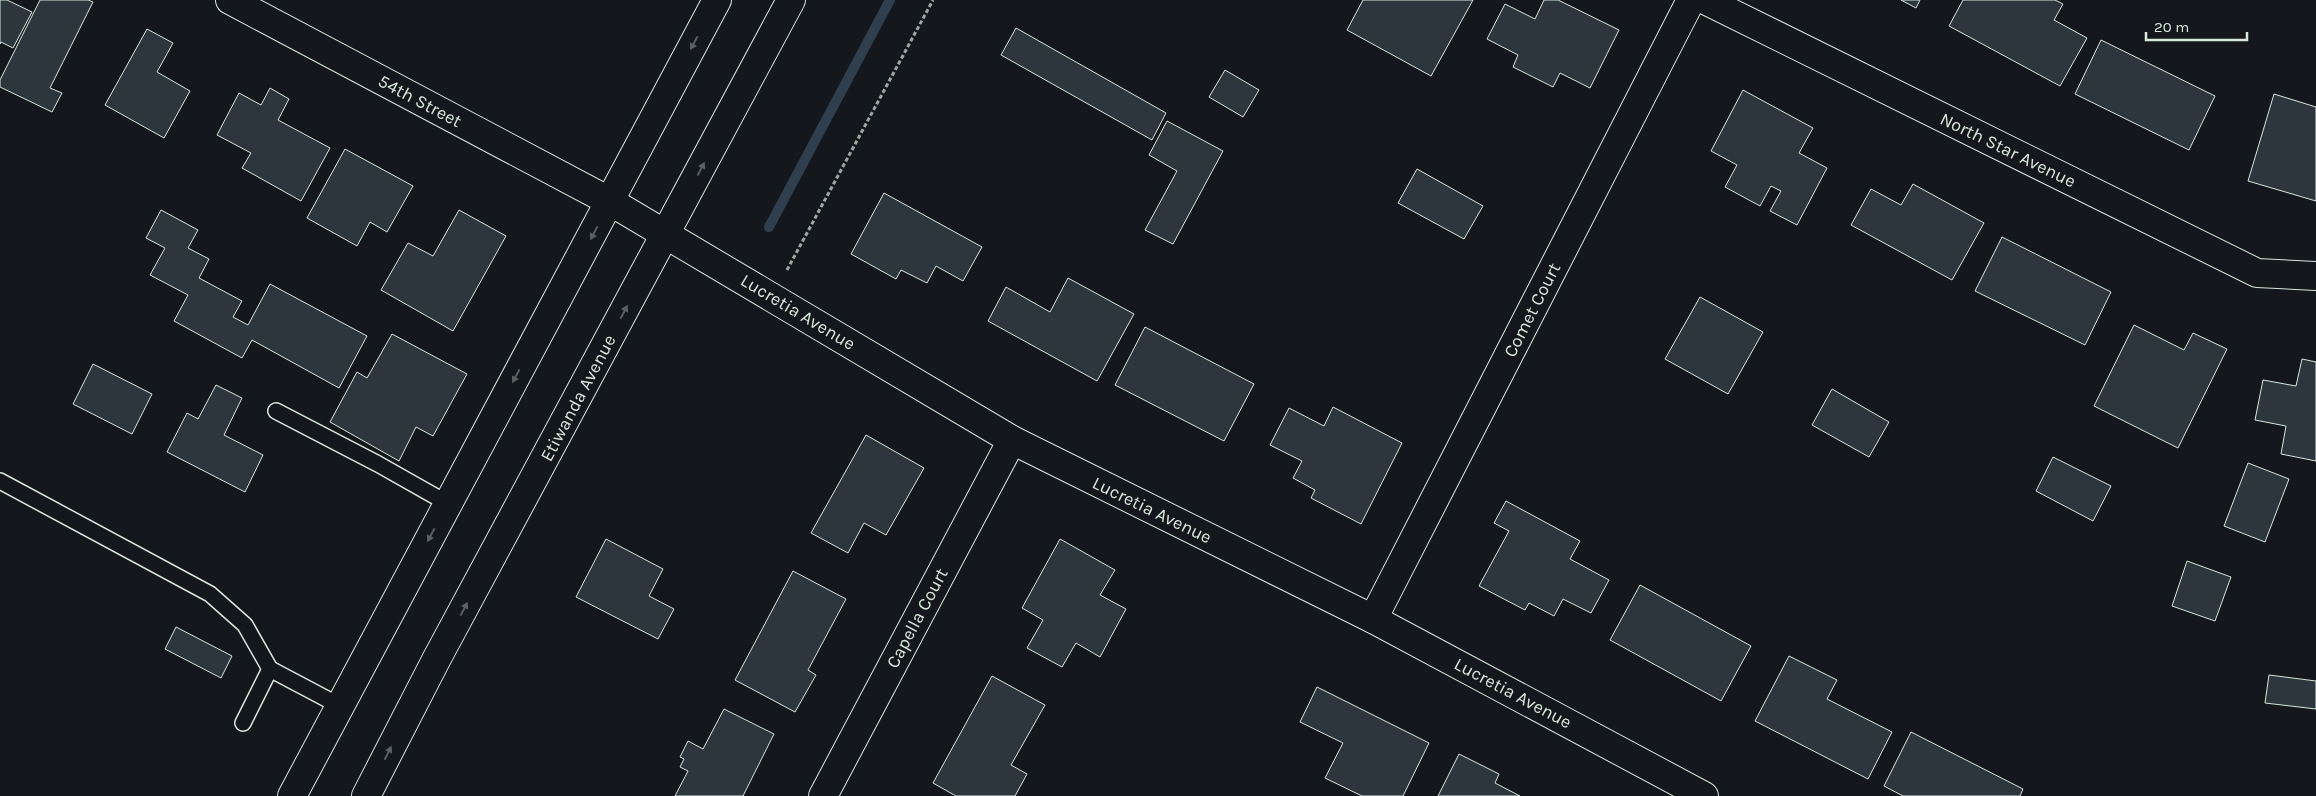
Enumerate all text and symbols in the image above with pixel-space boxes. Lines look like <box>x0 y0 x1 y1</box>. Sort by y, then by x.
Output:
scale bar <box>2146 10 2247 42</box>
text: 20 m <box>2154 18 2189 36</box>
one-way arrow <box>690 36 698 50</box>
street label: 54th Street <box>374 70 466 132</box>
street label: North Star Avenue <box>1937 108 2079 192</box>
one-way arrow <box>697 161 705 176</box>
one-way arrow <box>589 227 598 240</box>
street label: Comet Court <box>1499 259 1565 361</box>
street label: Lucretia Avenue <box>737 269 859 355</box>
one-way arrow <box>620 305 628 319</box>
street label: Etiwanda Avenue <box>535 331 621 465</box>
one-way arrow <box>512 369 520 383</box>
street label: Lucretia Avenue <box>1089 472 1215 548</box>
one-way arrow <box>427 527 435 542</box>
street label: Capella Court <box>881 564 953 672</box>
one-way arrow <box>460 602 468 616</box>
street label: Lucretia Avenue <box>1450 653 1576 733</box>
one-way arrow <box>384 745 392 760</box>

